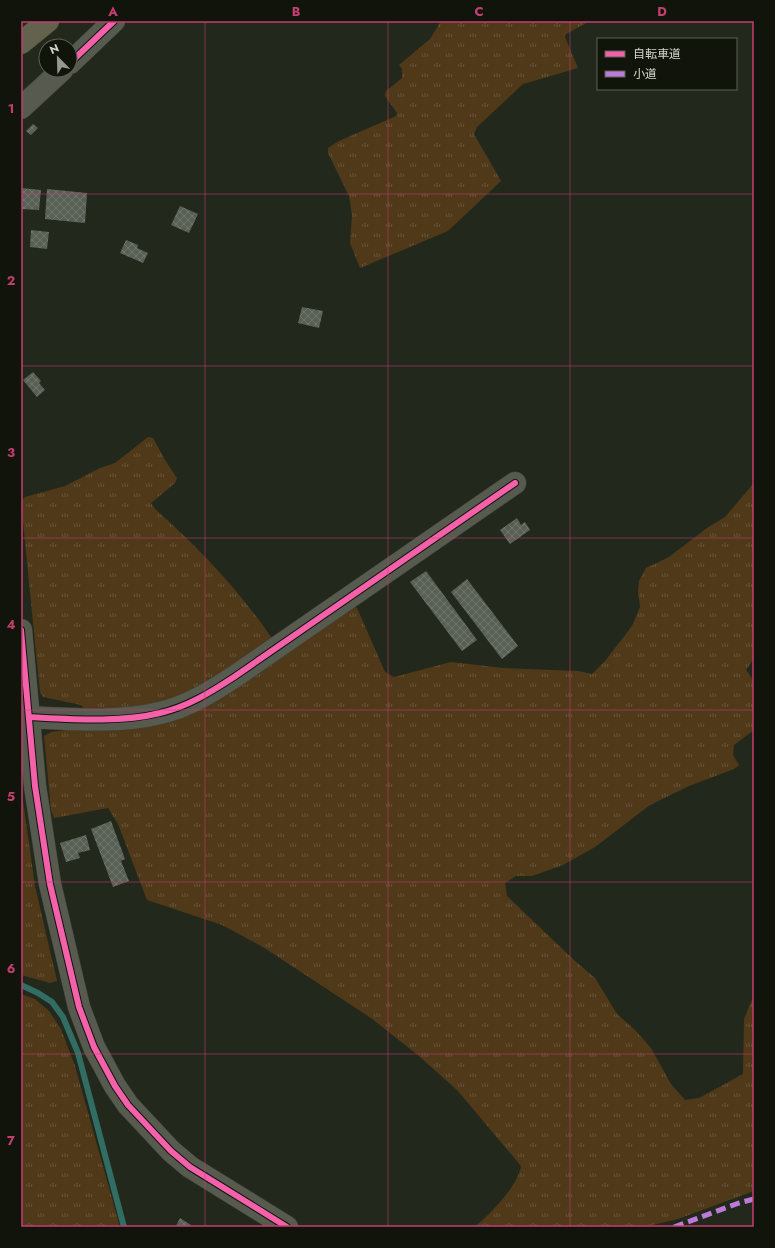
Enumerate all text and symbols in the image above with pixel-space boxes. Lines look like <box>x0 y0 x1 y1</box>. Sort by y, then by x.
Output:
text: A <box>107 2 118 21</box>
text: B <box>292 2 301 21</box>
text: C <box>474 2 484 21</box>
text: D <box>657 2 667 21</box>
north arrow <box>38 38 78 78</box>
legend <box>597 38 737 90</box>
text: N <box>47 40 61 58</box>
text: 自転車道 <box>633 45 681 63</box>
text: 小道 <box>633 65 657 83</box>
text: 1 <box>8 99 14 118</box>
text: 2 <box>7 271 15 290</box>
text: 3 <box>7 443 15 462</box>
text: 4 <box>6 615 16 634</box>
text: 5 <box>7 787 15 806</box>
text: 6 <box>7 959 16 978</box>
text: 7 <box>7 1131 15 1150</box>

